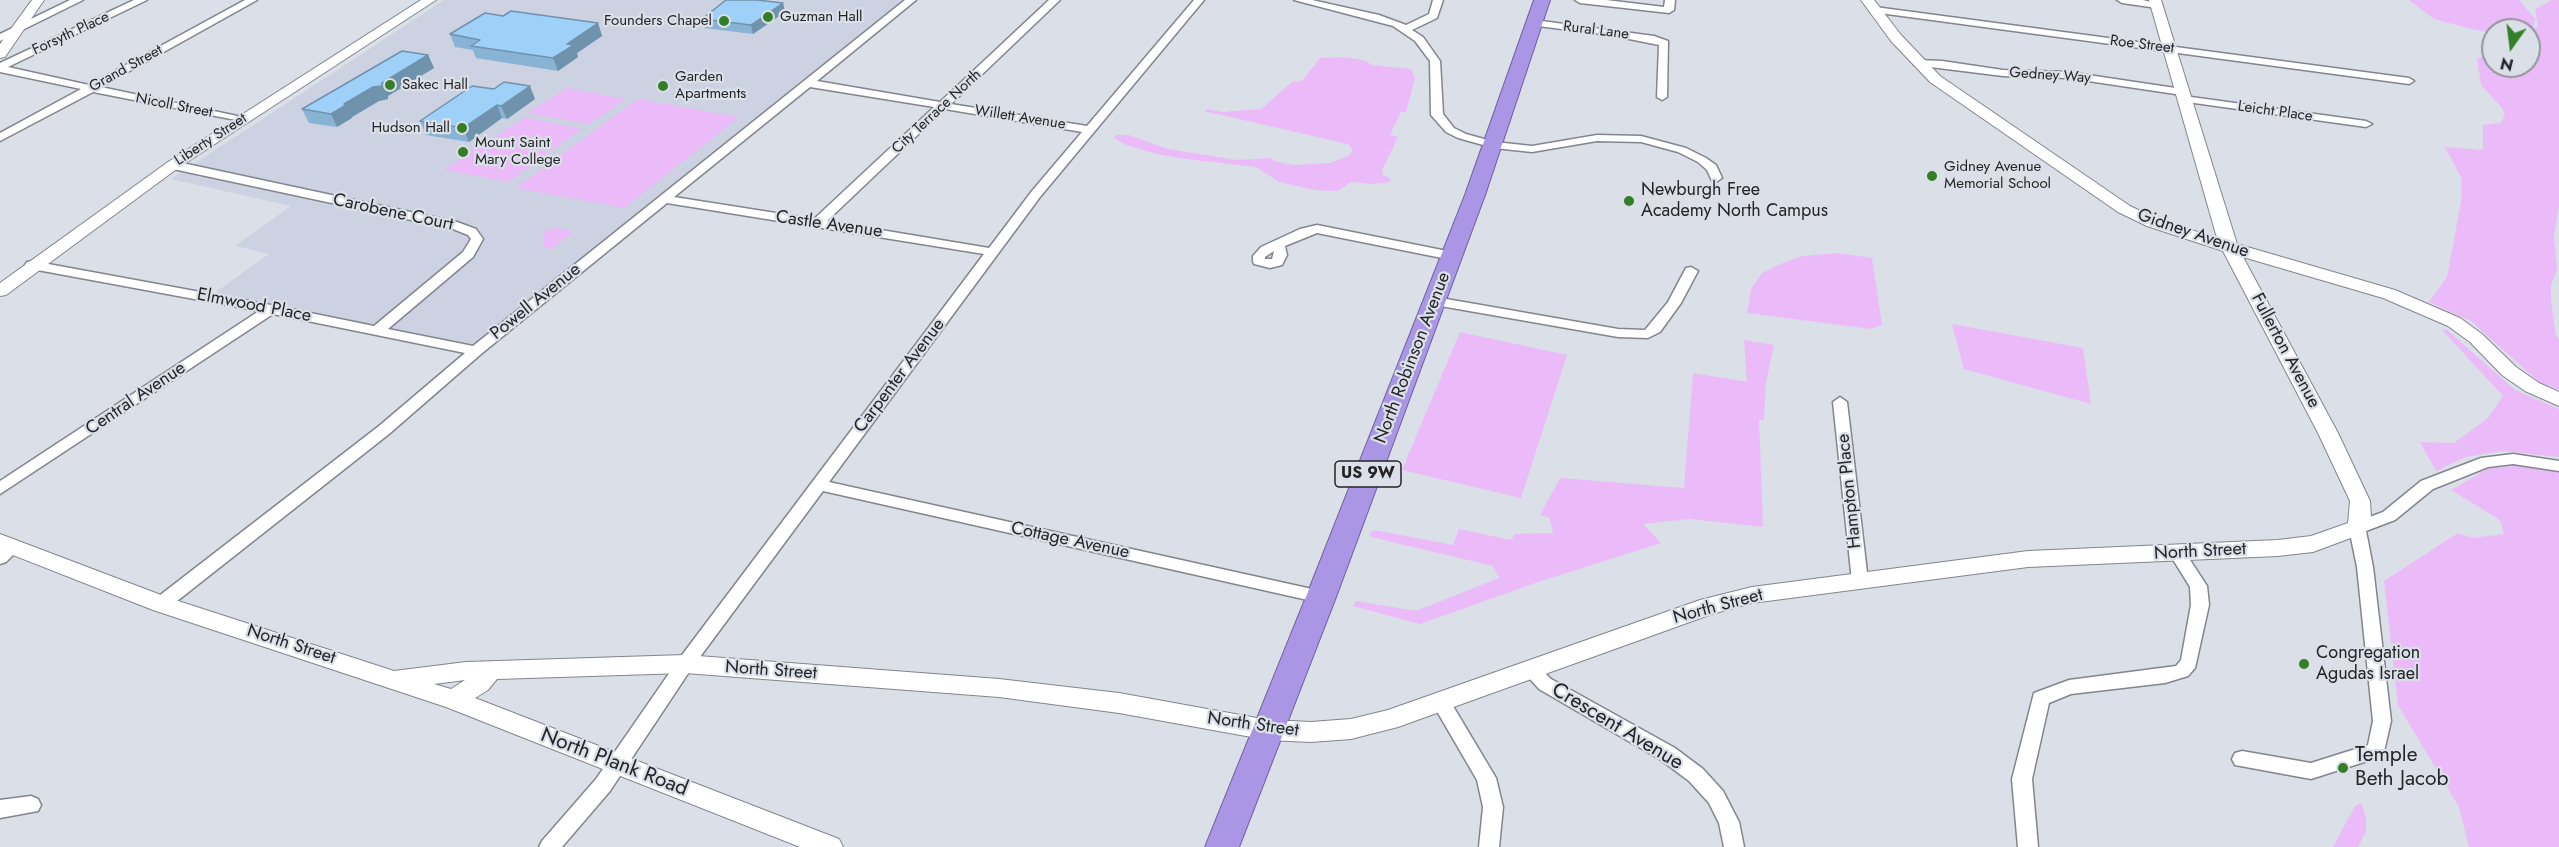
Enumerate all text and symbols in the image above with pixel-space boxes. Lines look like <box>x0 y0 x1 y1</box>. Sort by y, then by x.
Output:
street label: Forsyth Place <box>30 8 112 60</box>
place label: Guzman Hall <box>780 8 863 26</box>
marker: Guzman Hall <box>761 10 775 24</box>
place label: Founders Chapel <box>604 12 712 30</box>
marker: Founders Chapel <box>717 14 731 28</box>
street label: Rural Lane <box>1562 18 1630 44</box>
north arrow <box>2481 18 2541 78</box>
street label: Roe Street <box>2109 32 2175 58</box>
street label: Grand Street <box>86 42 166 96</box>
text: N <box>2498 51 2516 77</box>
street label: Gedney Way <box>2009 64 2091 88</box>
street label: City Terrace North <box>889 66 985 158</box>
place label: Garden Apartments <box>675 68 746 103</box>
place label: Sakec Hall <box>402 76 468 94</box>
marker: Sakec Hall <box>383 78 397 92</box>
marker: Garden Apartments <box>656 79 670 93</box>
street label: Nicoll Street <box>134 90 214 122</box>
street label: Leicht Place <box>2236 98 2314 126</box>
street label: Willett Avenue <box>973 102 1067 134</box>
street label: Liberty Street <box>171 110 251 170</box>
place label: Hudson Hall <box>371 119 450 137</box>
marker: Hudson Hall <box>455 121 469 135</box>
place label: Mount Saint Mary College <box>475 134 560 169</box>
marker: Mount Saint Mary College <box>456 145 470 159</box>
place label: Gidney Avenue Memorial School <box>1944 158 2051 193</box>
marker: Gidney Avenue Memorial School <box>1925 169 1939 183</box>
place label: Newburgh Free Academy North Campus <box>1641 180 1828 222</box>
street label: Carobene Court <box>331 190 455 236</box>
marker: Newburgh Free Academy North Campus <box>1622 194 1636 208</box>
street label: Gidney Avenue <box>2134 205 2252 263</box>
street label: Castle Avenue <box>774 207 884 243</box>
street label: Powell Avenue <box>487 259 585 345</box>
street label: North Robinson Avenue <box>1370 269 1456 447</box>
street label: Elmwood Place <box>195 284 313 328</box>
street label: Fullerton Avenue <box>2246 290 2324 412</box>
street label: Carpenter Avenue <box>850 315 950 437</box>
street label: Central Avenue <box>82 358 190 440</box>
street label: Hampton Place <box>1833 433 1867 549</box>
road number: US 9W <box>1335 461 1401 487</box>
street label: Cottage Avenue <box>1009 518 1131 564</box>
street label: North Street <box>2153 539 2247 565</box>
street label: North Street <box>1671 585 1765 629</box>
street label: North Street <box>244 621 338 669</box>
place label: Congregation Agudas Israel <box>2316 643 2420 686</box>
street label: North Street <box>724 657 818 685</box>
marker: Congregation Agudas Israel <box>2297 657 2311 671</box>
street label: Crescent Avenue <box>1547 678 1687 776</box>
street label: North Street <box>1206 708 1300 742</box>
street label: North Plank Road <box>537 723 691 803</box>
place label: Temple Beth Jacob <box>2355 743 2449 793</box>
marker: Temple Beth Jacob <box>2336 761 2350 775</box>

